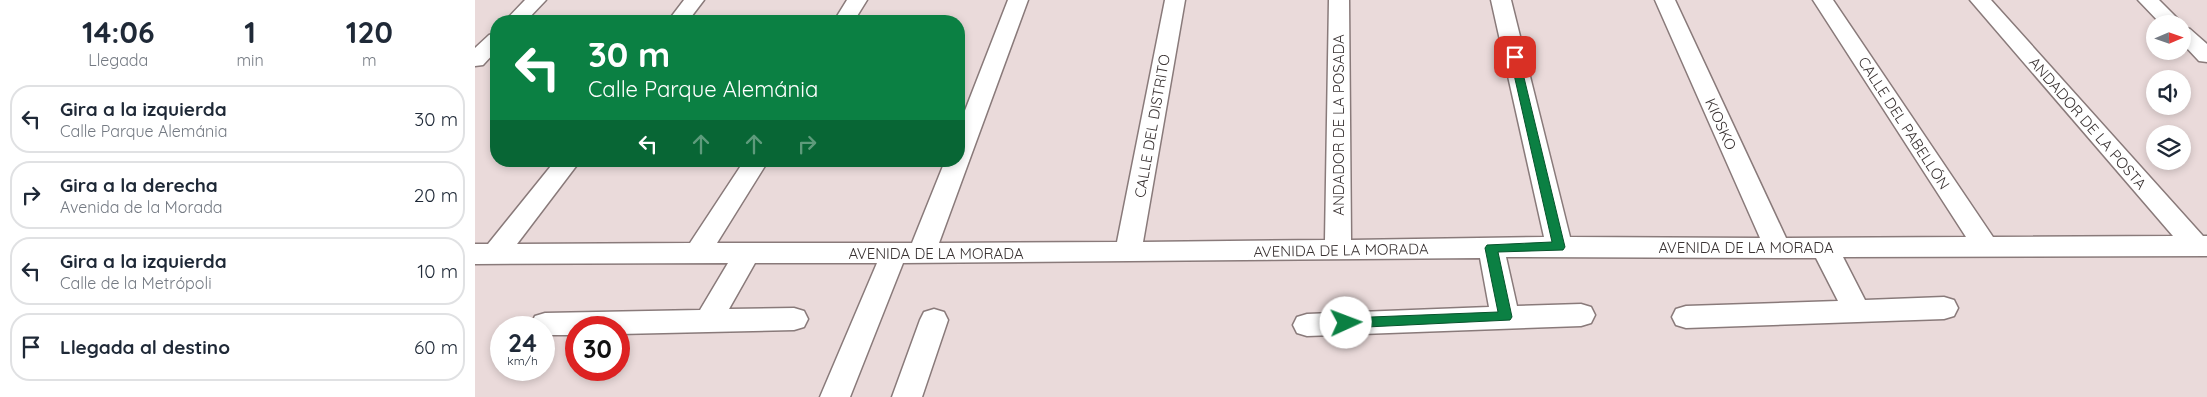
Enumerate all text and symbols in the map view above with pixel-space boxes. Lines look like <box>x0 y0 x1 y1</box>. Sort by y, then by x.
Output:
text: 14:06 <box>82 13 155 51</box>
text: 1 <box>244 13 256 51</box>
text: 120 <box>346 13 393 51</box>
north arrow <box>2146 15 2191 60</box>
map controls <box>2146 15 2191 170</box>
text: 30 m <box>588 32 670 76</box>
street label: ANDADOR DE LA POSADA <box>1329 34 1348 216</box>
icon: left <box>505 35 570 100</box>
pin <box>1494 36 1536 78</box>
icon: arrive <box>1501 43 1529 71</box>
text: Llegada <box>88 50 148 70</box>
text: min <box>237 50 264 70</box>
text: m <box>362 50 377 70</box>
street label: CALLE DEL DISTRITO <box>1130 53 1174 199</box>
street label: CALLE DEL PABELLÓN <box>1854 53 1954 193</box>
street label: ANDADOR DE LA POSTA <box>2025 53 2151 193</box>
button: sound <box>2146 70 2191 115</box>
text: Calle Parque Alemánia <box>588 75 818 103</box>
street label: KIOSKO <box>1701 95 1741 153</box>
text: Gira a la izquierda <box>60 97 227 121</box>
icon: left <box>17 105 45 133</box>
text: 30 m <box>414 107 458 131</box>
text: Calle Parque Alemánia <box>60 121 228 141</box>
button: layers <box>2146 125 2191 170</box>
icon: left <box>634 130 662 158</box>
icon: ahead <box>687 130 715 158</box>
icon: ahead <box>740 130 768 158</box>
icon: right <box>793 130 821 158</box>
text: Gira a la derecha <box>60 173 218 197</box>
icon: right <box>17 181 45 209</box>
text: 20 m <box>414 183 458 207</box>
text: Avenida de la Morada <box>60 197 223 217</box>
street label: AVENIDA DE LA MORADA <box>1658 238 1834 257</box>
street label: AVENIDA DE LA MORADA <box>1253 239 1429 261</box>
street label: AVENIDA DE LA MORADA <box>848 244 1024 263</box>
text: Gira a la izquierda <box>60 249 227 273</box>
icon: left <box>17 257 45 285</box>
text: 10 m <box>417 259 458 283</box>
text: Calle de la Metrópoli <box>60 273 212 293</box>
position arrow <box>1319 296 1371 348</box>
speed limit sign: 30 <box>565 316 630 381</box>
text: 24 <box>508 327 537 358</box>
icon: arrive <box>17 333 45 361</box>
text: Llegada al destino <box>60 335 230 359</box>
text: 60 m <box>414 335 458 359</box>
text: km/h <box>507 353 538 368</box>

